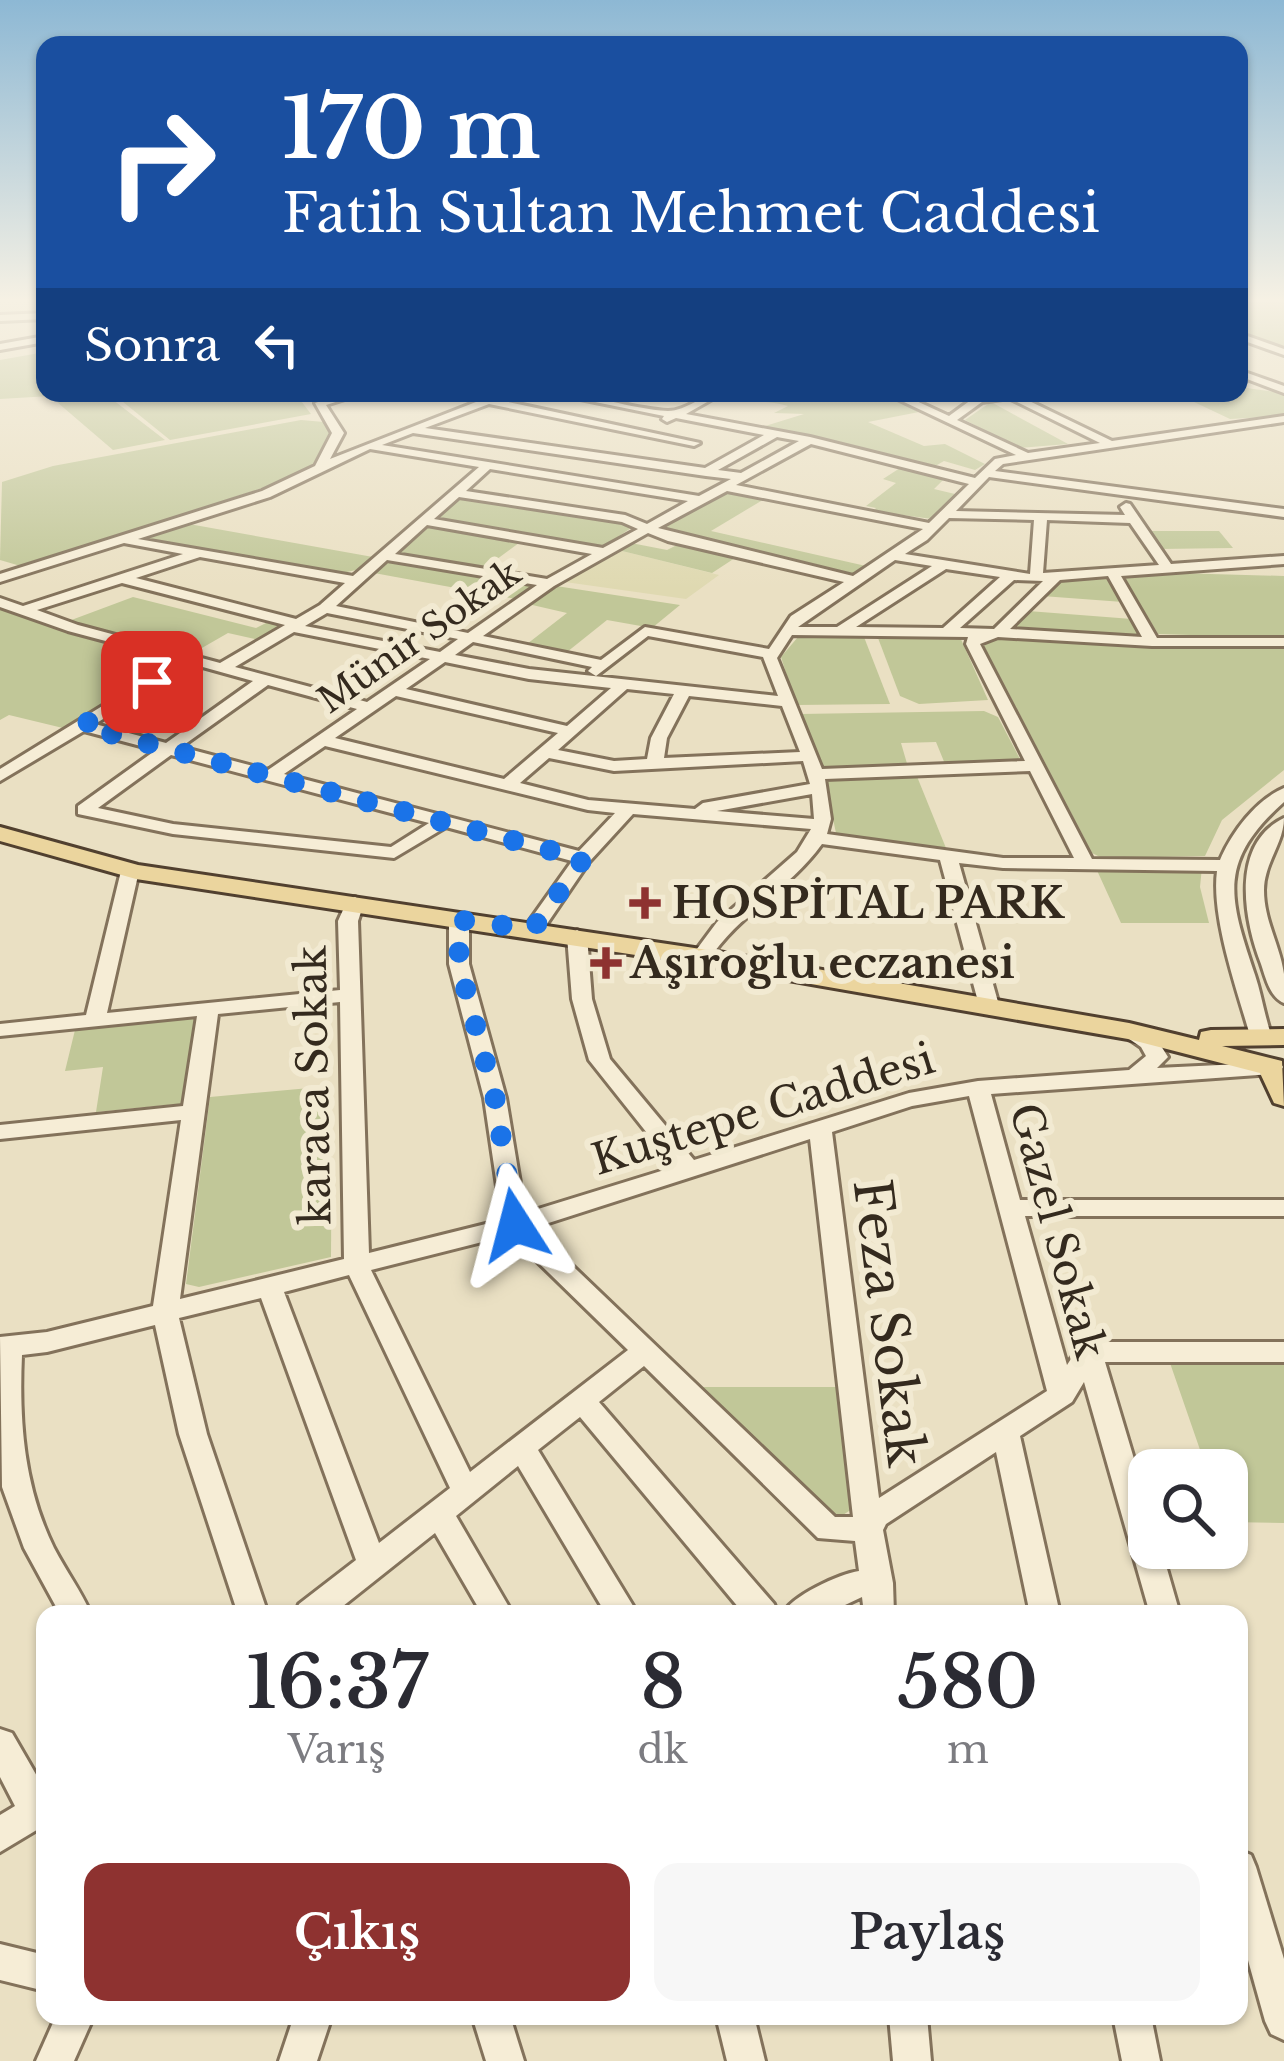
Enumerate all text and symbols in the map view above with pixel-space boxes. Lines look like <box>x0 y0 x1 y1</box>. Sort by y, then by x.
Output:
text: 170 m <box>282 77 541 181</box>
icon: right <box>84 84 240 240</box>
text: Fatih Sultan Mehmet Caddesi <box>282 180 1100 247</box>
icon: left <box>244 312 310 378</box>
text: Sonra <box>84 317 220 373</box>
street label: Münir Sokak <box>309 550 529 723</box>
pin <box>101 631 203 733</box>
icon: arrive <box>119 649 185 715</box>
place label: HOSPİTAL PARK <box>672 877 1066 929</box>
marker: HOSPİTAL PARK <box>629 887 661 919</box>
place label: Aşıroğlu eczanesi <box>629 937 1015 989</box>
street label: karaca Sokak <box>285 945 341 1225</box>
marker: Aşıroğlu eczanesi <box>593 950 619 976</box>
street label: Kuştepe Caddesi <box>586 1032 940 1186</box>
street label: Gazel Sokak <box>999 1097 1117 1365</box>
position arrow <box>452 1162 578 1288</box>
street label: Feza Sokak <box>840 1176 937 1471</box>
map controls <box>1128 1449 1248 1569</box>
button: search <box>1128 1449 1248 1569</box>
text: 16:37 <box>246 1638 428 1727</box>
text: 8 <box>640 1638 685 1727</box>
text: 580 <box>898 1638 1038 1727</box>
text: Varış <box>288 1725 386 1774</box>
text: dk <box>638 1725 688 1774</box>
text: m <box>947 1725 989 1774</box>
button: Çıkış <box>84 1863 630 2001</box>
button: Paylaş <box>654 1863 1200 2001</box>

